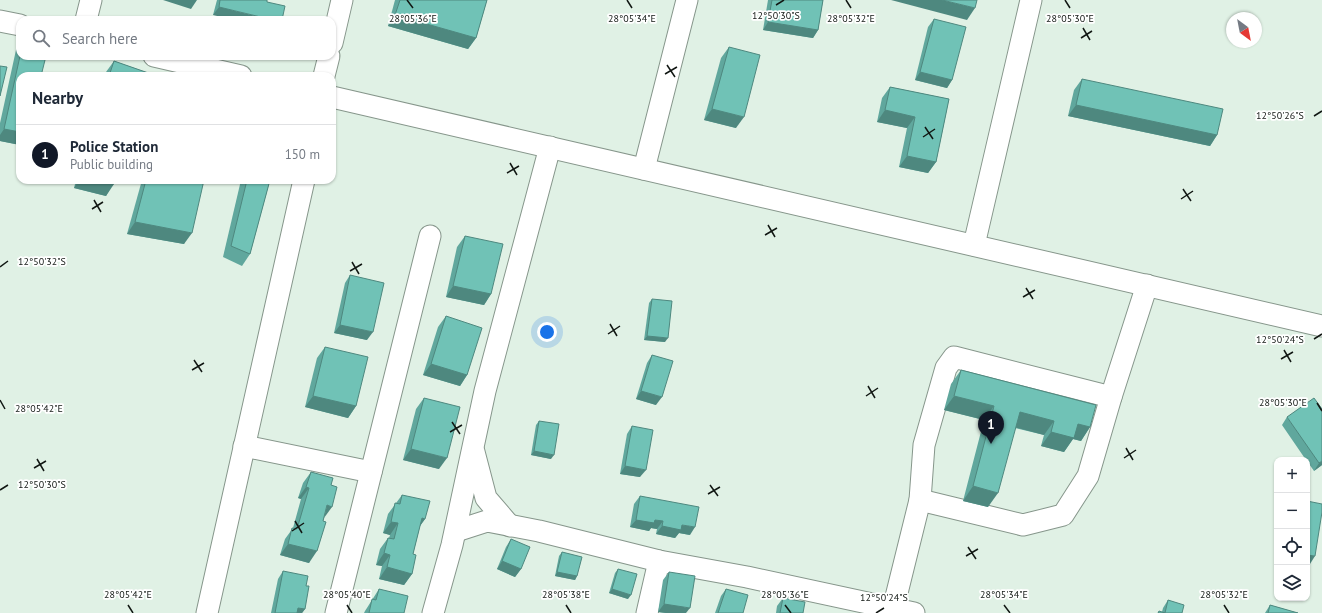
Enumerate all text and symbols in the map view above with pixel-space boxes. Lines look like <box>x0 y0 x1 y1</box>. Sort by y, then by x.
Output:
text: 12°50'30"S <box>752 9 800 22</box>
text: 28°05'36"E <box>389 12 437 25</box>
text: 28°05'34"E <box>608 12 656 25</box>
text: 28°05'32"E <box>827 12 875 25</box>
text: 28°05'30"E <box>1046 12 1094 25</box>
north arrow <box>1226 12 1262 48</box>
search box <box>16 16 336 60</box>
icon: search <box>30 27 52 49</box>
text: Search here <box>62 29 138 48</box>
text: Nearby <box>32 87 83 109</box>
text: 12°50'26"S <box>1256 109 1304 122</box>
text: Police Station <box>70 137 158 156</box>
text: 1 <box>41 146 49 163</box>
text: 150 m <box>285 146 320 163</box>
text: Public building <box>70 156 153 173</box>
text: 12°50'32"S <box>18 255 66 268</box>
your location <box>537 322 557 342</box>
text: 12°50'24"S <box>1256 333 1304 346</box>
text: 28°05'30"E <box>1259 396 1307 409</box>
text: 28°05'42"E <box>15 402 63 415</box>
pin: 1 <box>978 411 1004 444</box>
map controls <box>1274 457 1310 601</box>
button: + <box>1274 457 1310 493</box>
text: 12°50'30"S <box>18 478 66 491</box>
button: − <box>1274 493 1310 529</box>
button: locate <box>1274 529 1310 565</box>
button: layers <box>1274 565 1310 601</box>
text: 28°05'42"E <box>104 588 152 601</box>
text: 28°05'40"E <box>323 588 371 601</box>
text: 28°05'38"E <box>542 588 590 601</box>
text: 28°05'36"E <box>761 588 809 601</box>
text: 28°05'34"E <box>980 588 1028 601</box>
text: 28°05'32"E <box>1200 588 1248 601</box>
text: 12°50'24"S <box>860 591 908 604</box>

